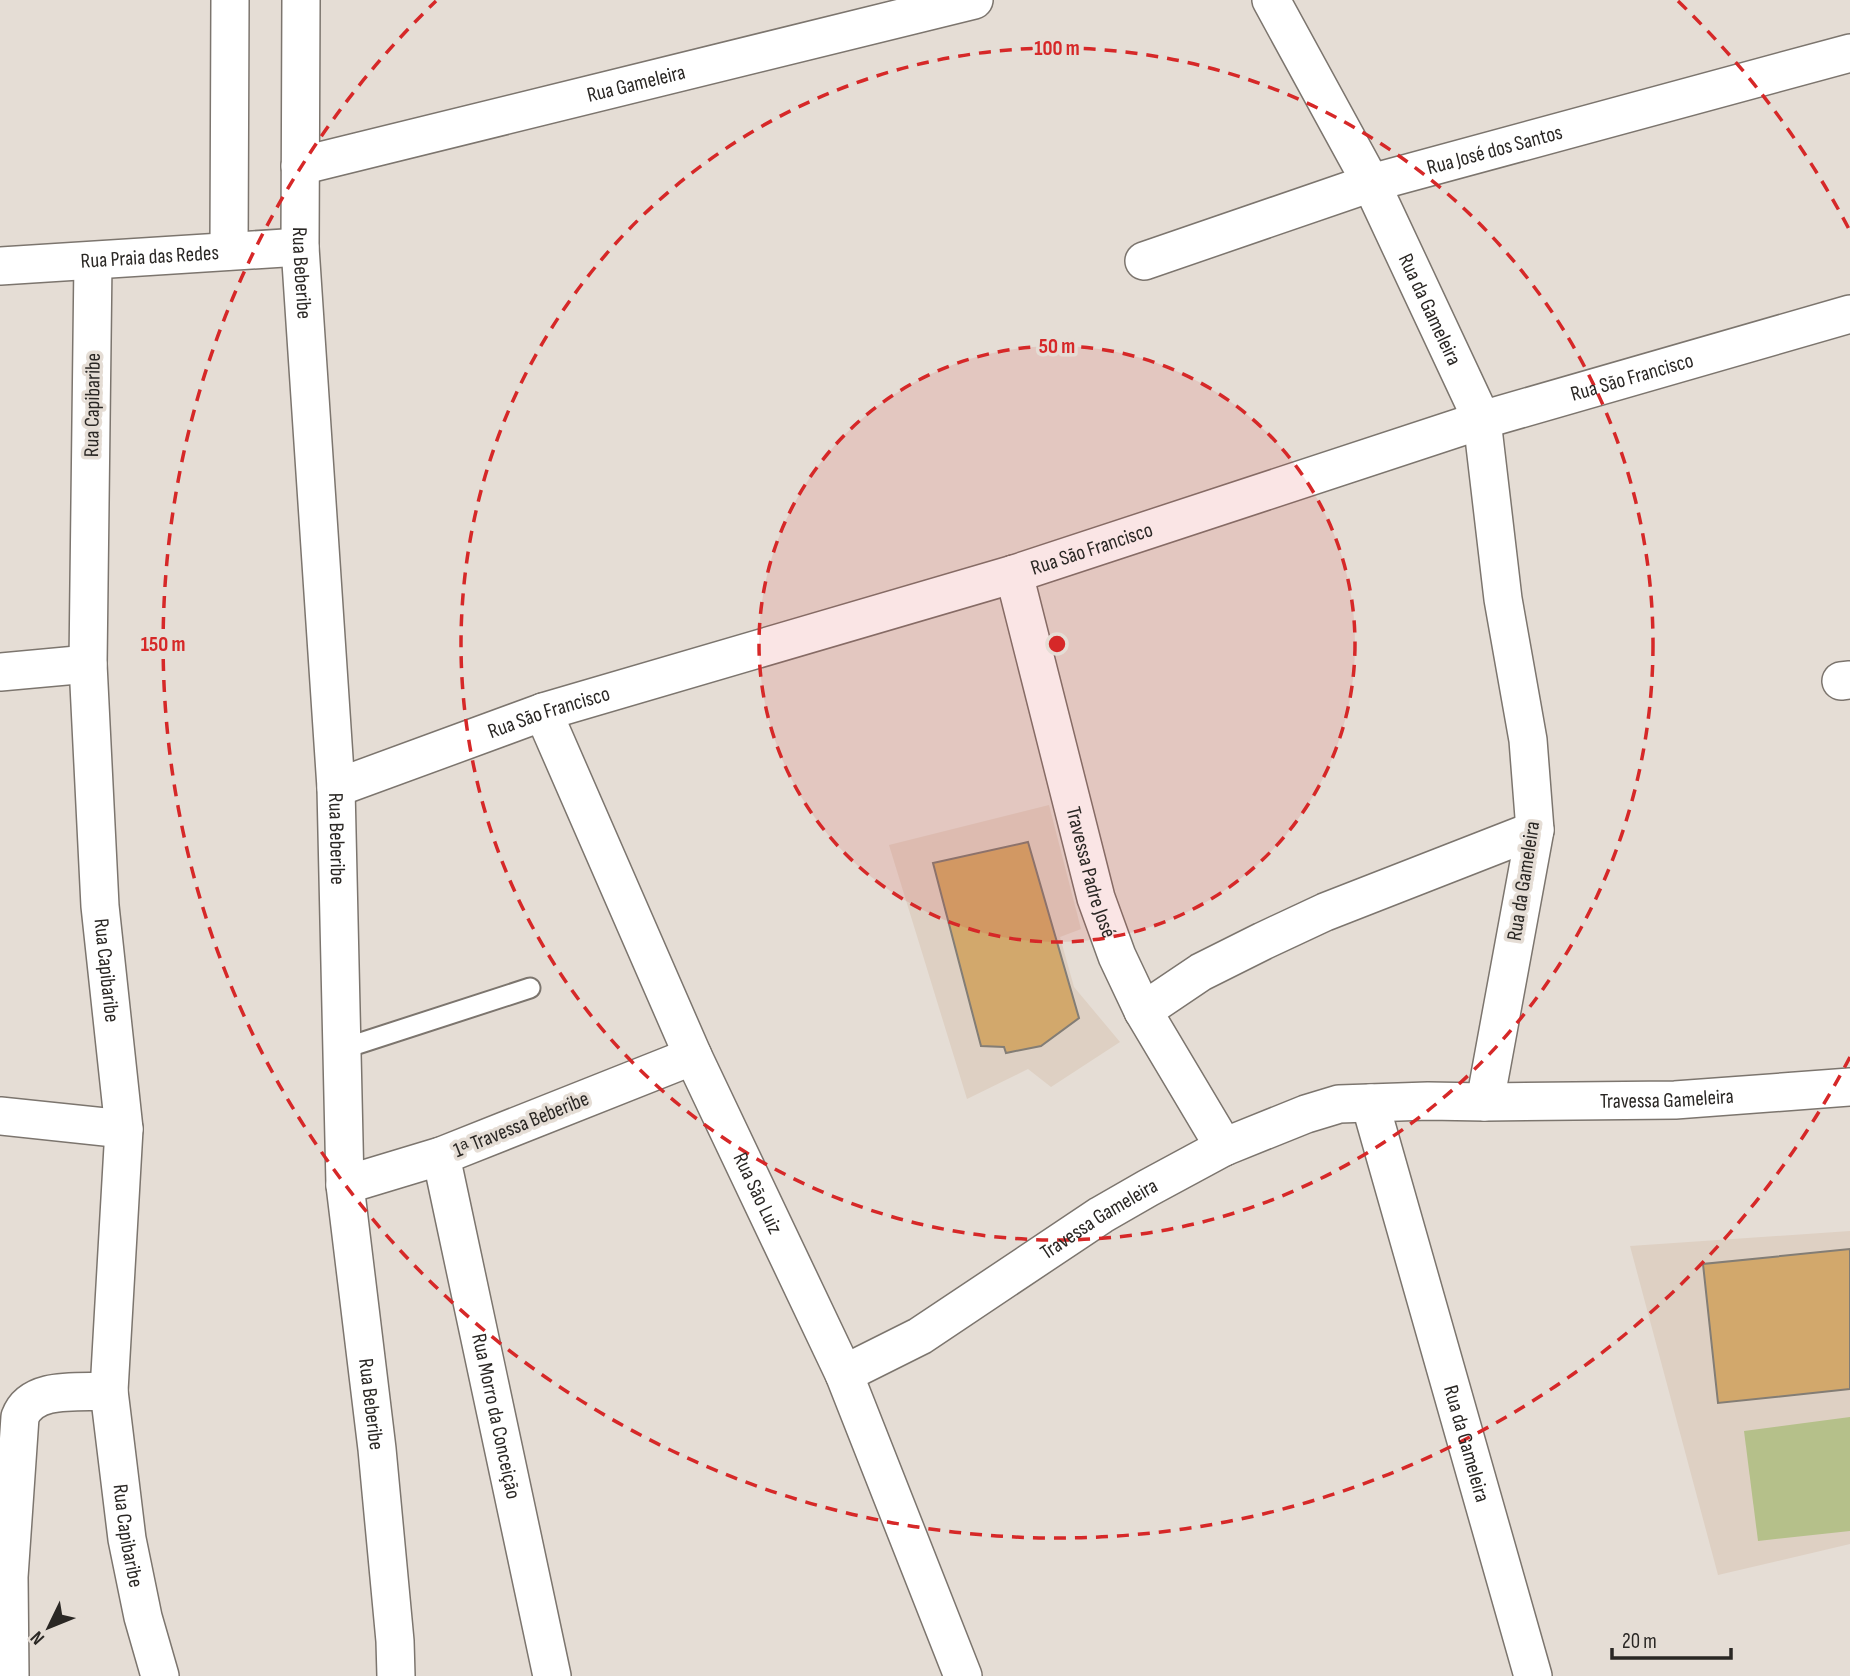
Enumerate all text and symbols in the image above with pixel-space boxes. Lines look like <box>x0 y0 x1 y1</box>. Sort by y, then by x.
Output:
text: 100 m <box>1034 36 1080 61</box>
street label: Rua Gameleira <box>584 60 688 108</box>
street label: Rua José dos Santos <box>1424 120 1565 180</box>
street label: Rua Beberibe <box>287 227 317 320</box>
street label: Rua Praia das Redes <box>80 240 220 274</box>
street label: Rua da Gameleira <box>1393 250 1467 369</box>
text: 50 m <box>1039 334 1075 359</box>
street label: Rua São Francisco <box>1568 348 1696 407</box>
street label: Rua Capibaribe <box>79 353 106 457</box>
street label: Rua São Francisco <box>1028 517 1156 581</box>
text: 150 m <box>141 632 185 657</box>
centre of rings <box>1045 632 1069 656</box>
street label: Rua São Francisco <box>485 681 613 744</box>
street label: Rua Beberibe <box>323 793 350 885</box>
street label: Travessa Padre José <box>1060 804 1121 941</box>
street label: Rua da Gameleira <box>1502 820 1545 943</box>
street label: Rua Capibaribe <box>88 917 124 1024</box>
street label: Travessa Gameleira <box>1600 1084 1734 1114</box>
street label: 1ᵃ Travessa Beberibe <box>450 1086 593 1163</box>
street label: Rua São Luiz <box>728 1149 788 1238</box>
street label: Travessa Gameleira <box>1036 1173 1162 1265</box>
street label: Rua Morro da Conceição <box>466 1331 526 1501</box>
street label: Rua Beberibe <box>353 1357 389 1451</box>
street label: Rua da Gameleira <box>1438 1382 1495 1505</box>
street label: Rua Capibaribe <box>107 1483 149 1590</box>
north arrow <box>14 1592 84 1662</box>
scale bar <box>1612 1616 1731 1660</box>
text: N <box>26 1626 50 1649</box>
text: 20 m <box>1622 1629 1657 1654</box>

